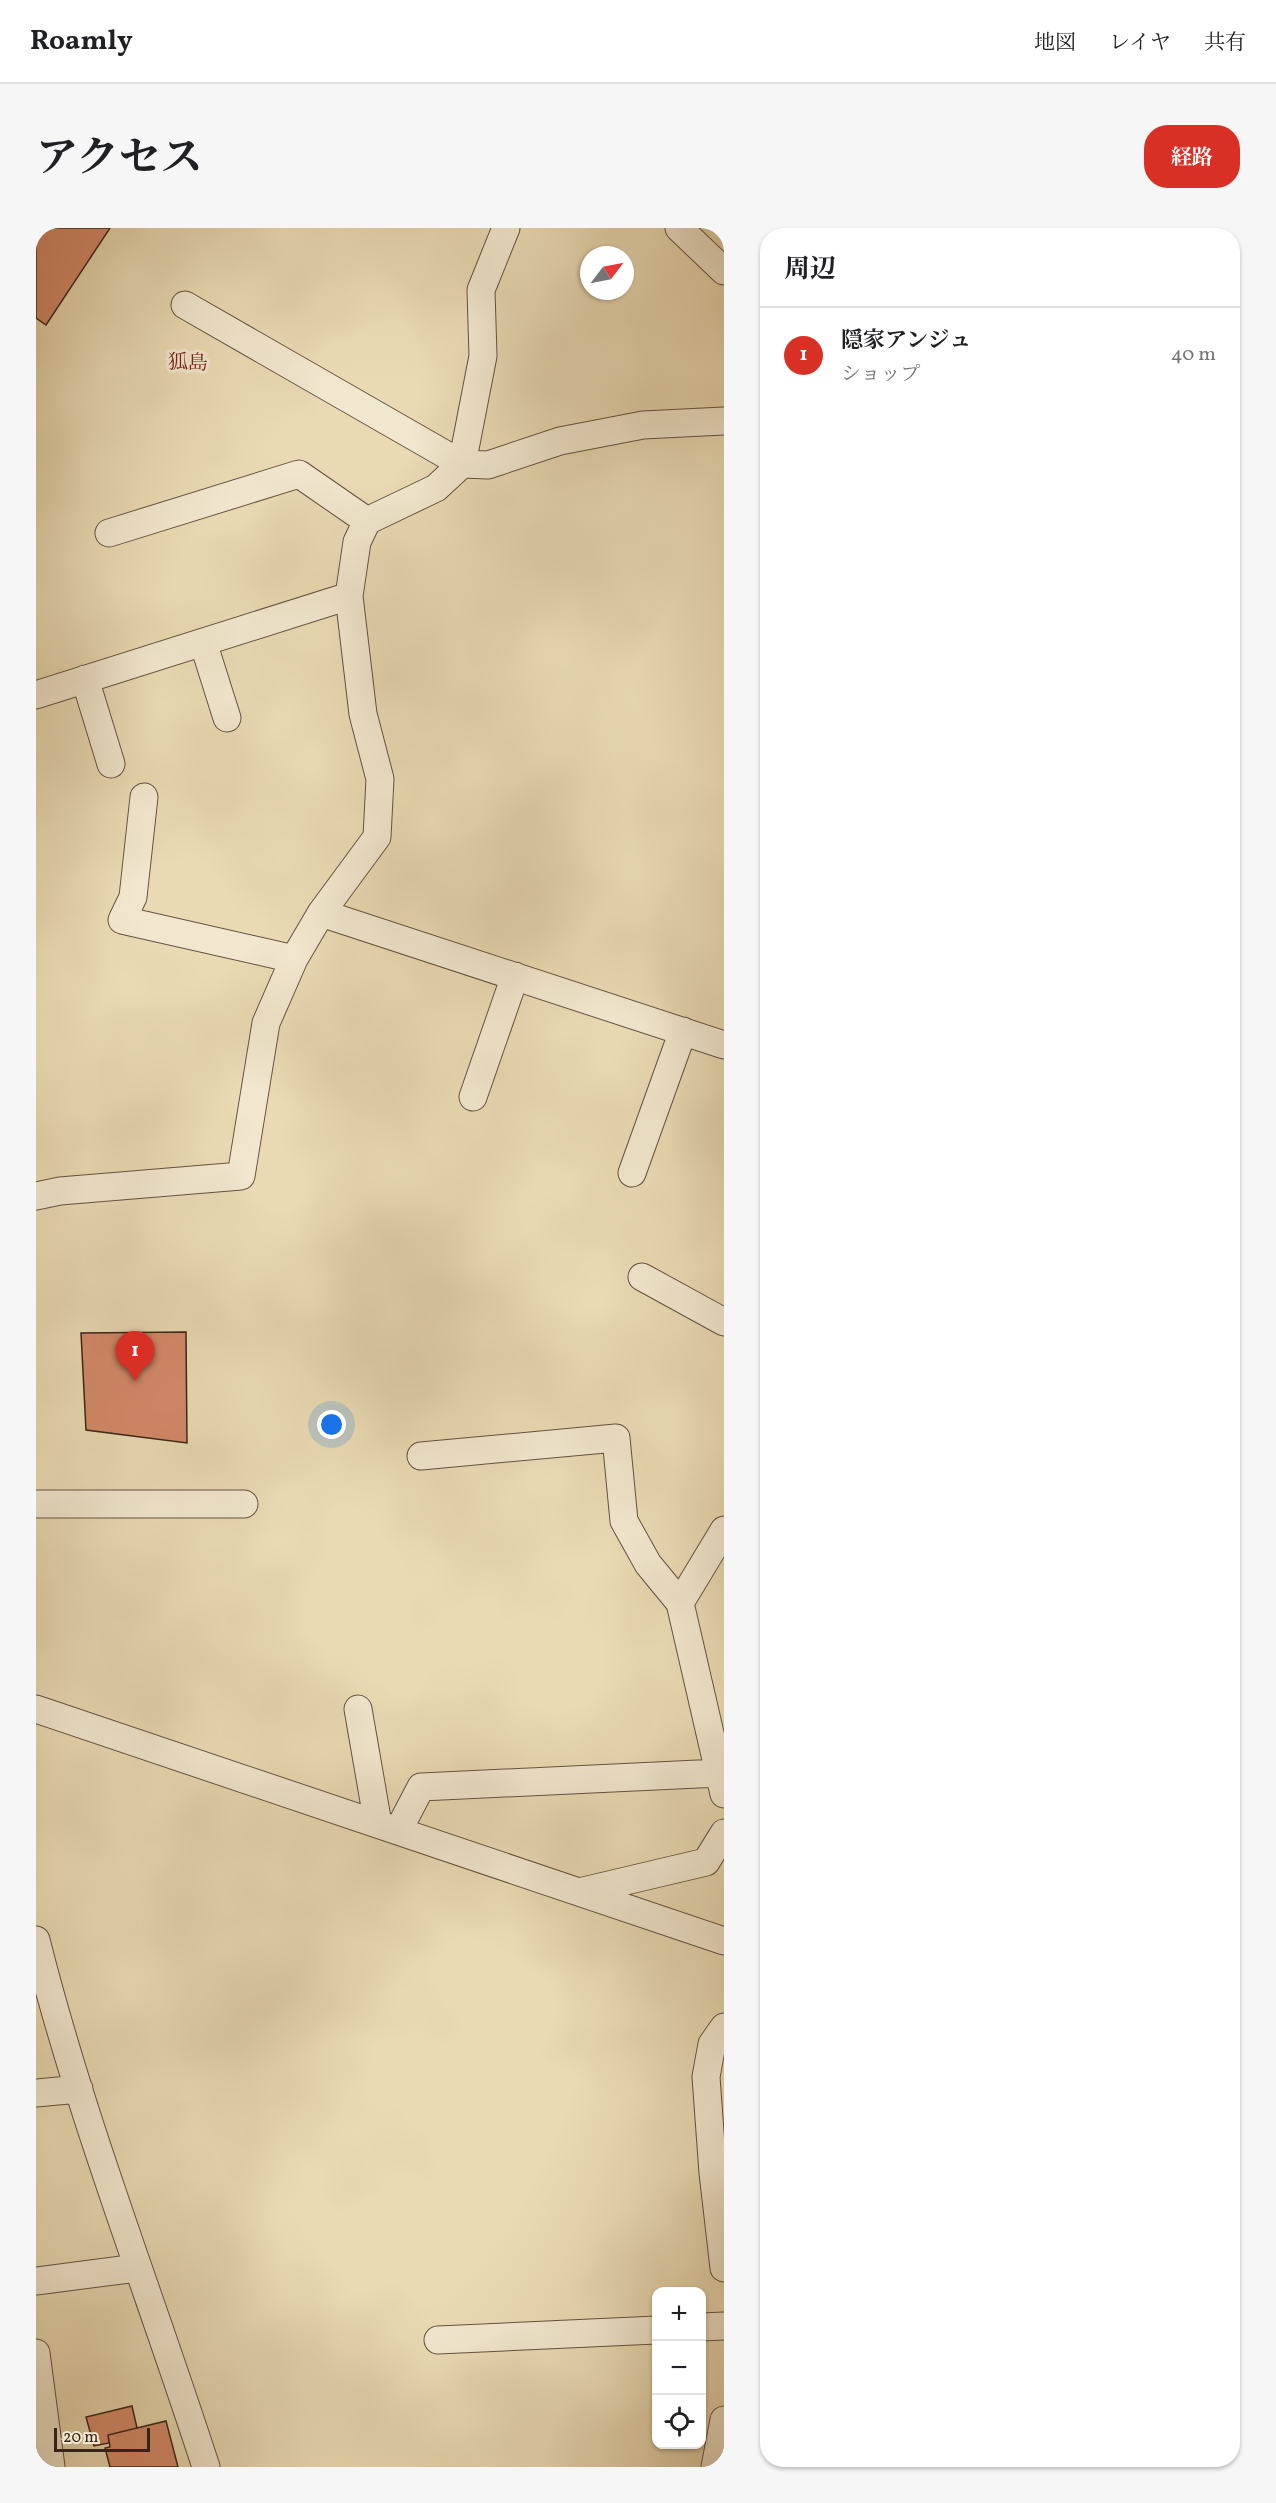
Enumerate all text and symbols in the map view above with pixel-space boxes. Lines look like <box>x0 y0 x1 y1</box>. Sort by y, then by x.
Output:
text: Roamly <box>30 22 133 61</box>
text: 地図 <box>1034 29 1076 58</box>
text: レイヤ <box>1109 29 1171 58</box>
text: 共有 <box>1204 29 1246 58</box>
button: 経路 <box>1144 125 1240 188</box>
text: アクセス <box>36 131 203 190</box>
north arrow <box>580 246 634 300</box>
text: 周辺 <box>784 252 836 288</box>
text: 隠家アンジュ <box>841 326 971 357</box>
text: 1 <box>799 341 808 369</box>
text: 40 m <box>1171 341 1216 369</box>
district label: 狐島 <box>168 350 208 378</box>
text: ショップ <box>841 361 921 389</box>
pin: 1 <box>116 1332 154 1381</box>
your location <box>317 1410 346 1439</box>
map controls <box>652 2287 706 2449</box>
button: + <box>652 2287 706 2341</box>
button: − <box>652 2341 706 2395</box>
button: locate <box>652 2395 706 2449</box>
scale bar <box>54 2425 150 2452</box>
text: 20 m <box>63 2427 98 2449</box>

